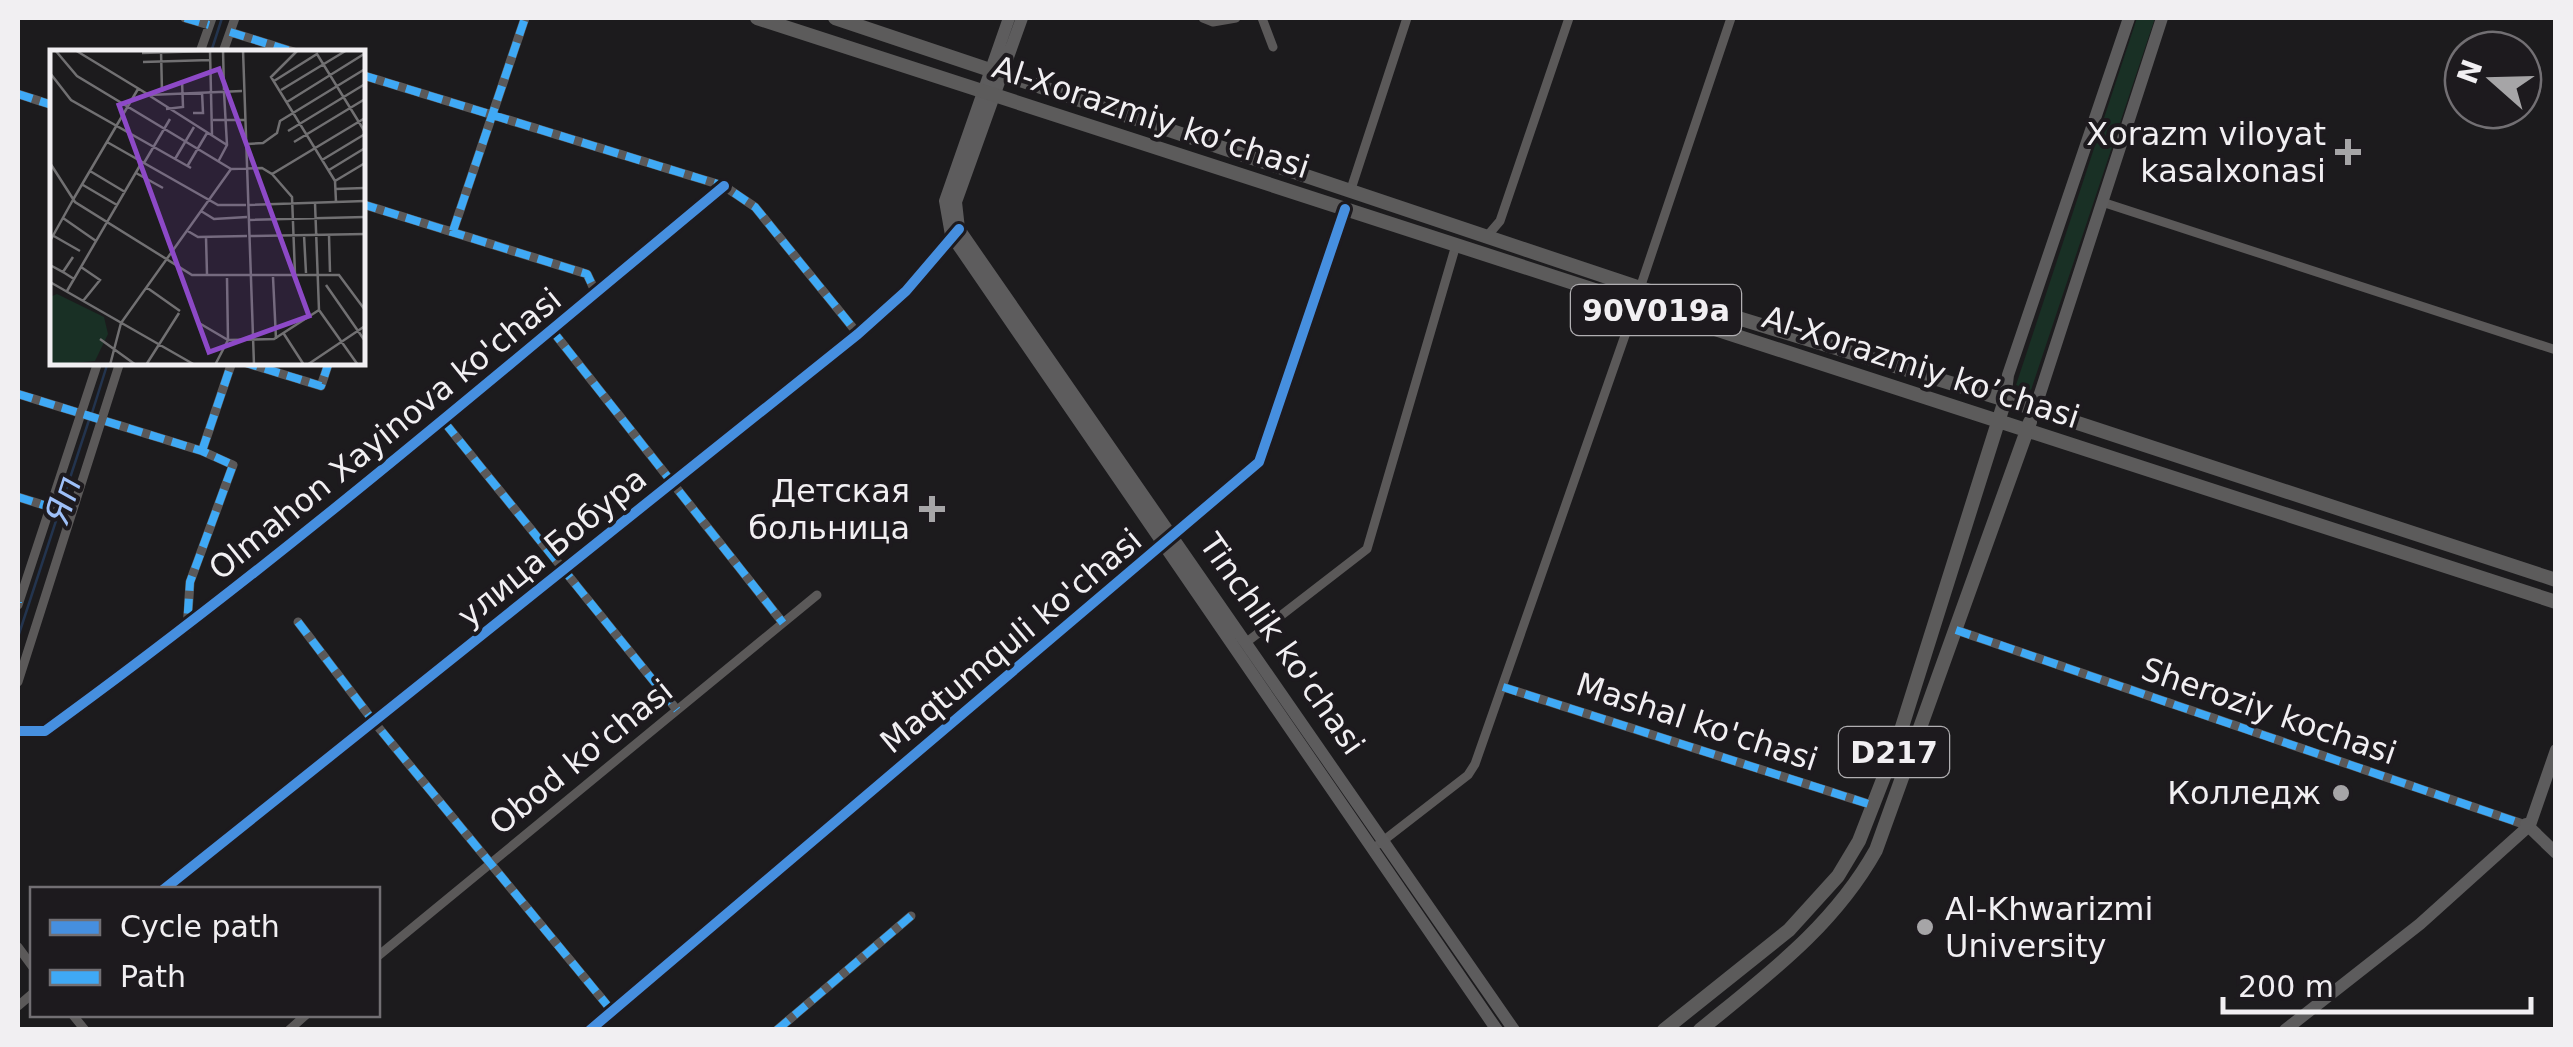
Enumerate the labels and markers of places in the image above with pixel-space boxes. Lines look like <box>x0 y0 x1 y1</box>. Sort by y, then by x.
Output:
place label: Xorazm viloyat kasalxonasi <box>2086 115 2326 190</box>
marker: Xorazm viloyat kasalxonasi <box>2335 139 2361 165</box>
place label: Детская больница <box>748 472 910 547</box>
marker: Детская больница <box>919 496 945 522</box>
place label: Колледж <box>2167 774 2321 812</box>
marker: Колледж <box>2330 782 2352 804</box>
place label: Al-Khwarizmi University <box>1945 890 2153 965</box>
marker: Al-Khwarizmi University <box>1914 916 1936 938</box>

